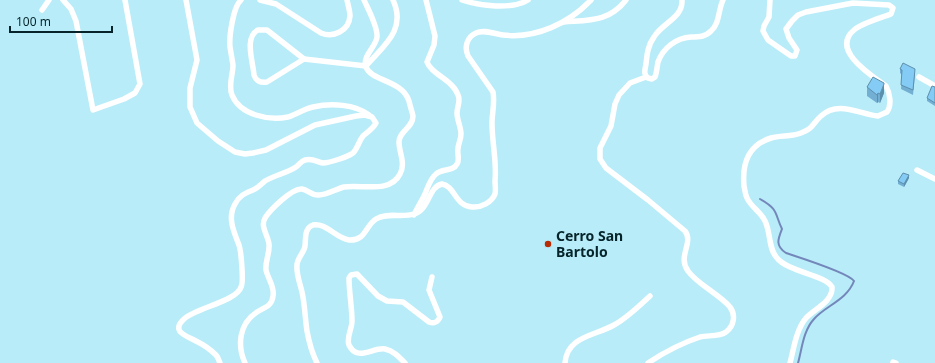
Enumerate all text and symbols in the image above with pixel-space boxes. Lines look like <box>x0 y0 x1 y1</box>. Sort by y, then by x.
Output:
scale bar <box>10 8 112 34</box>
text: 100 m <box>16 13 51 30</box>
place label: Cerro San Bartolo <box>556 226 623 261</box>
marker: Cerro San Bartolo <box>543 239 553 249</box>

